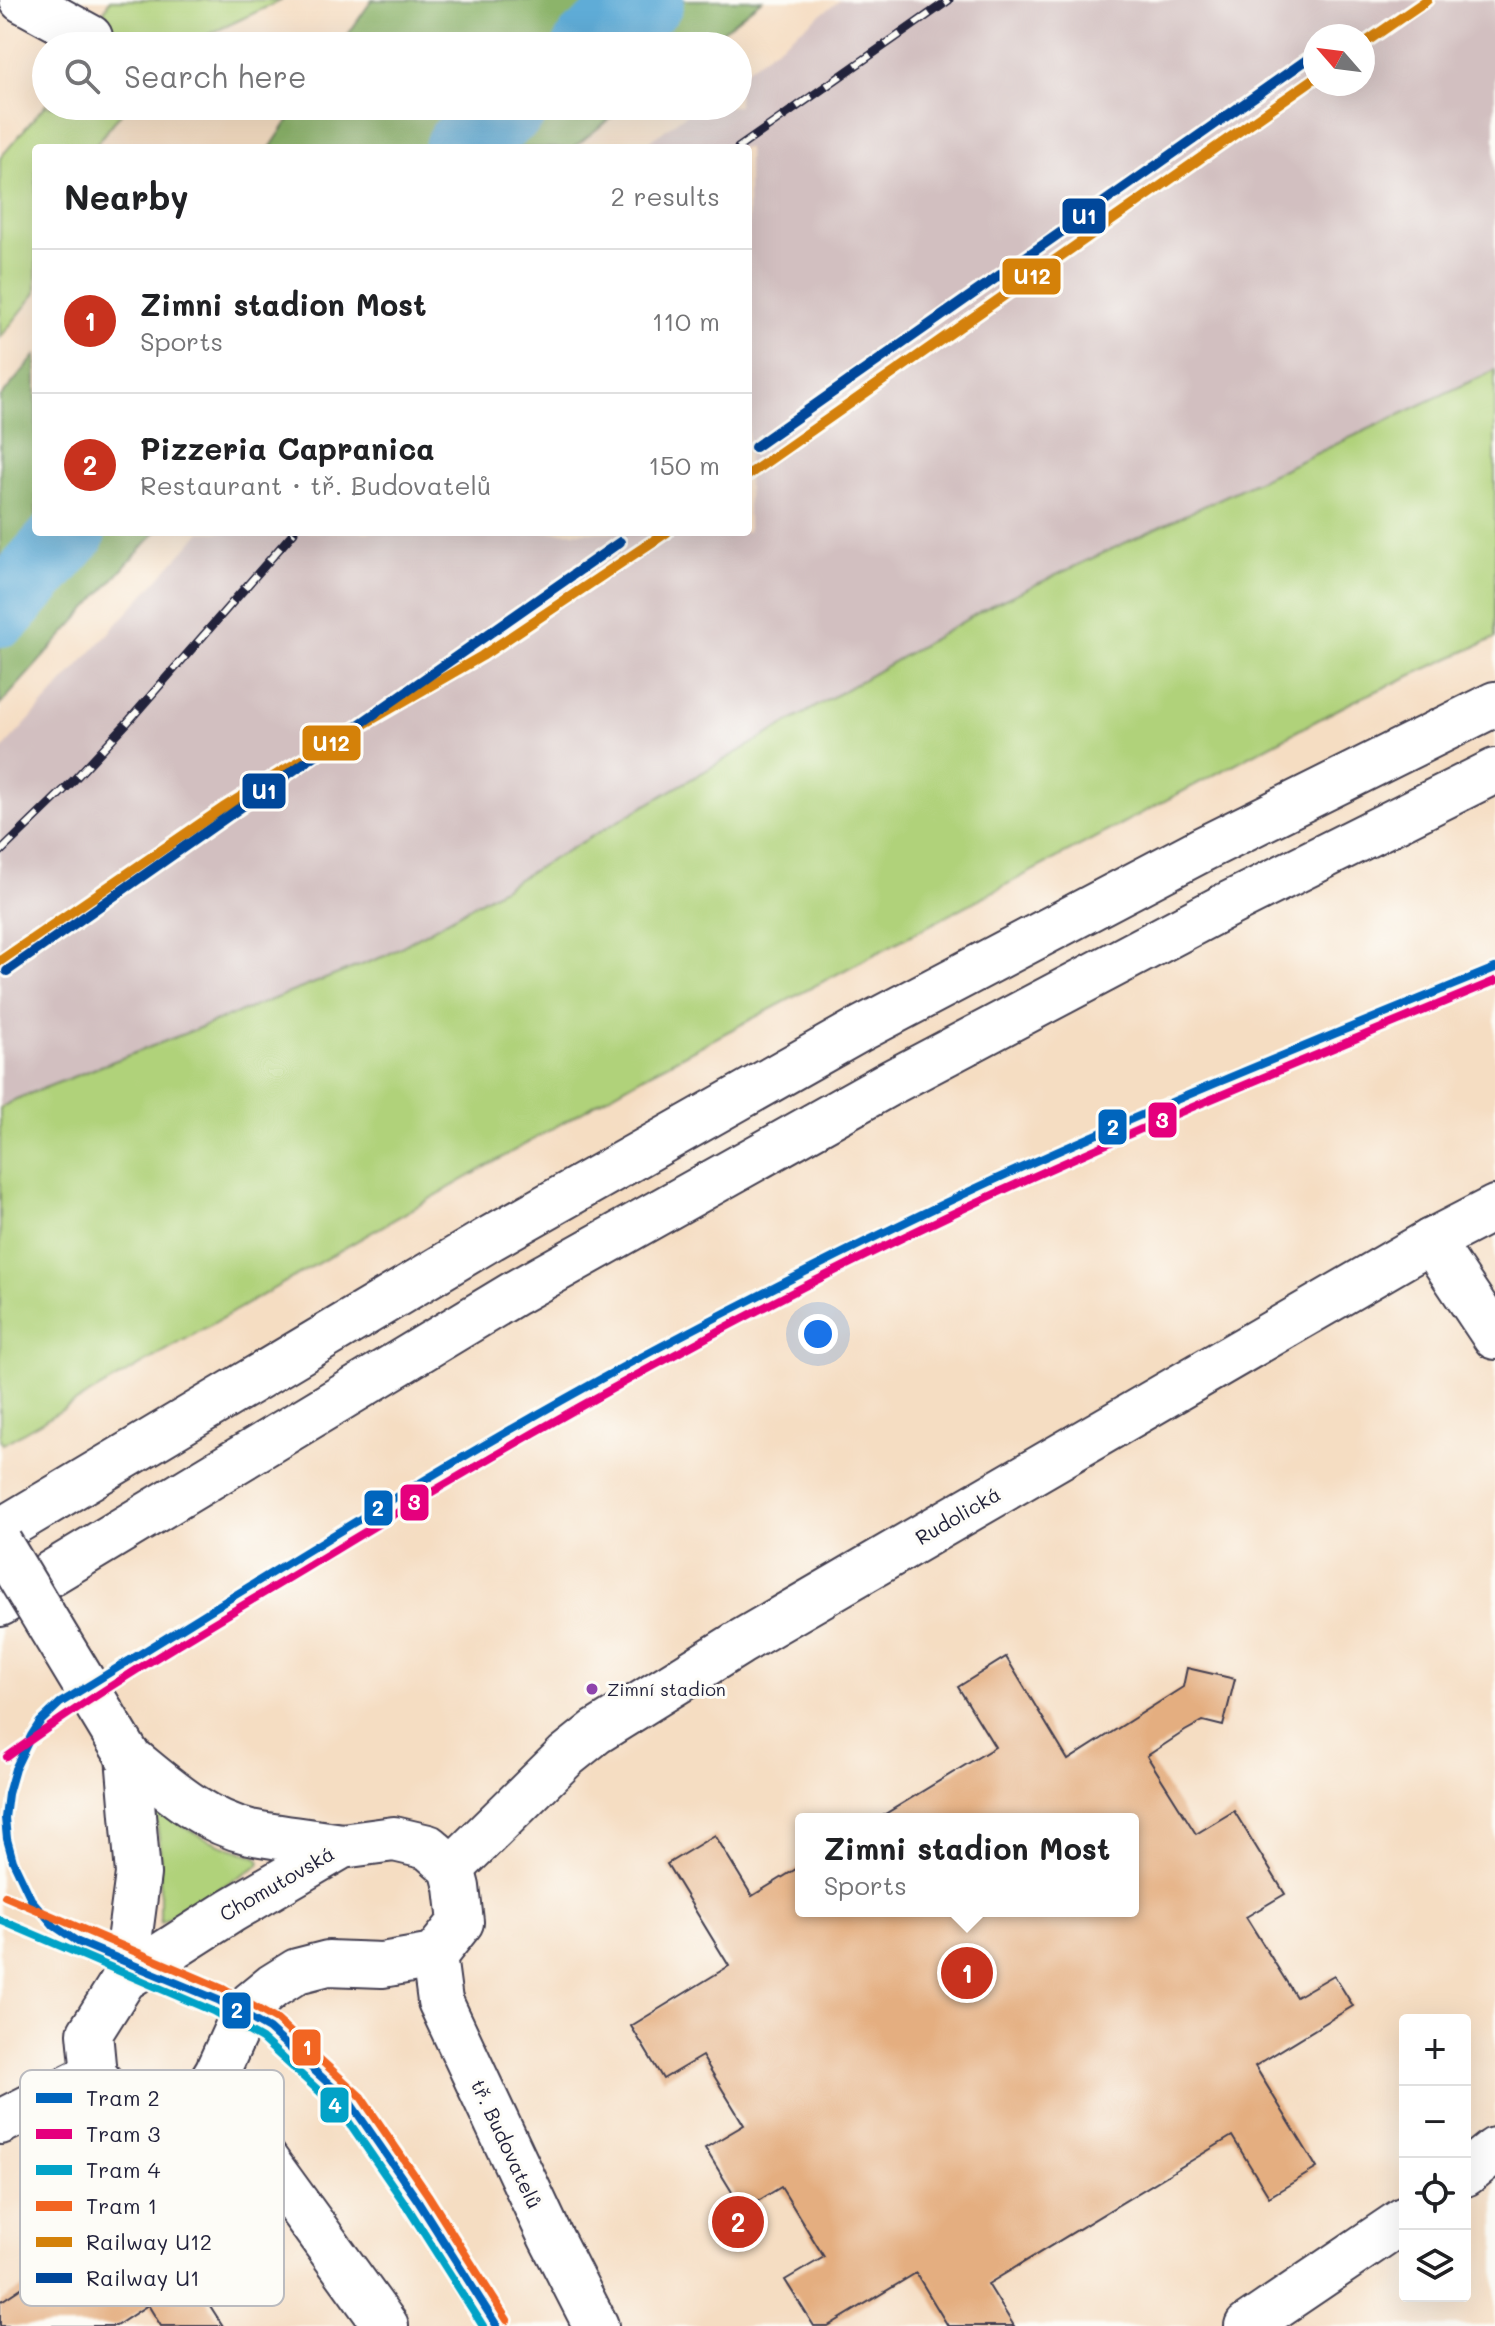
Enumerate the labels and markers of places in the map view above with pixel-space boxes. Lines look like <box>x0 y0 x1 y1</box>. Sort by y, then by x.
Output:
place label: Zimní stadion <box>607 1677 726 1701</box>
marker: Zimní stadion <box>584 1681 600 1697</box>
pin: 1 <box>941 1943 993 2003</box>
pin: 2 <box>712 2192 764 2252</box>

